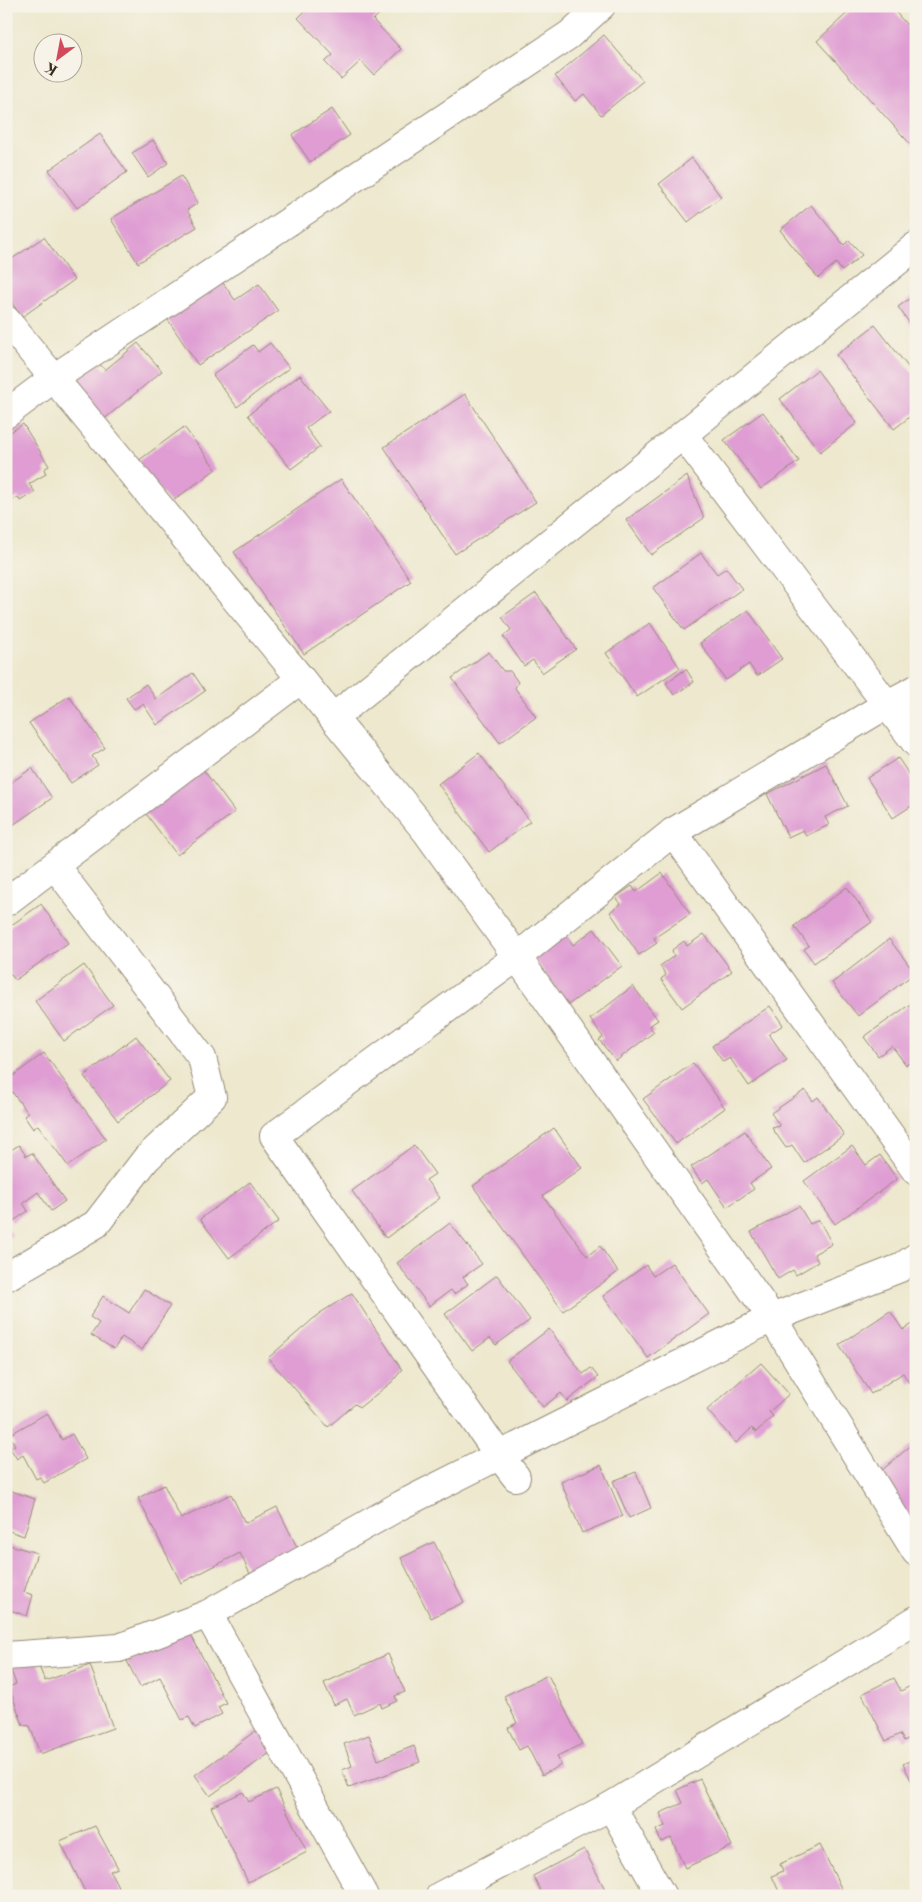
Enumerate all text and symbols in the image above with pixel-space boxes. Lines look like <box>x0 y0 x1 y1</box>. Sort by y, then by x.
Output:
north arrow <box>32 32 82 82</box>
text: K <box>42 57 61 79</box>

